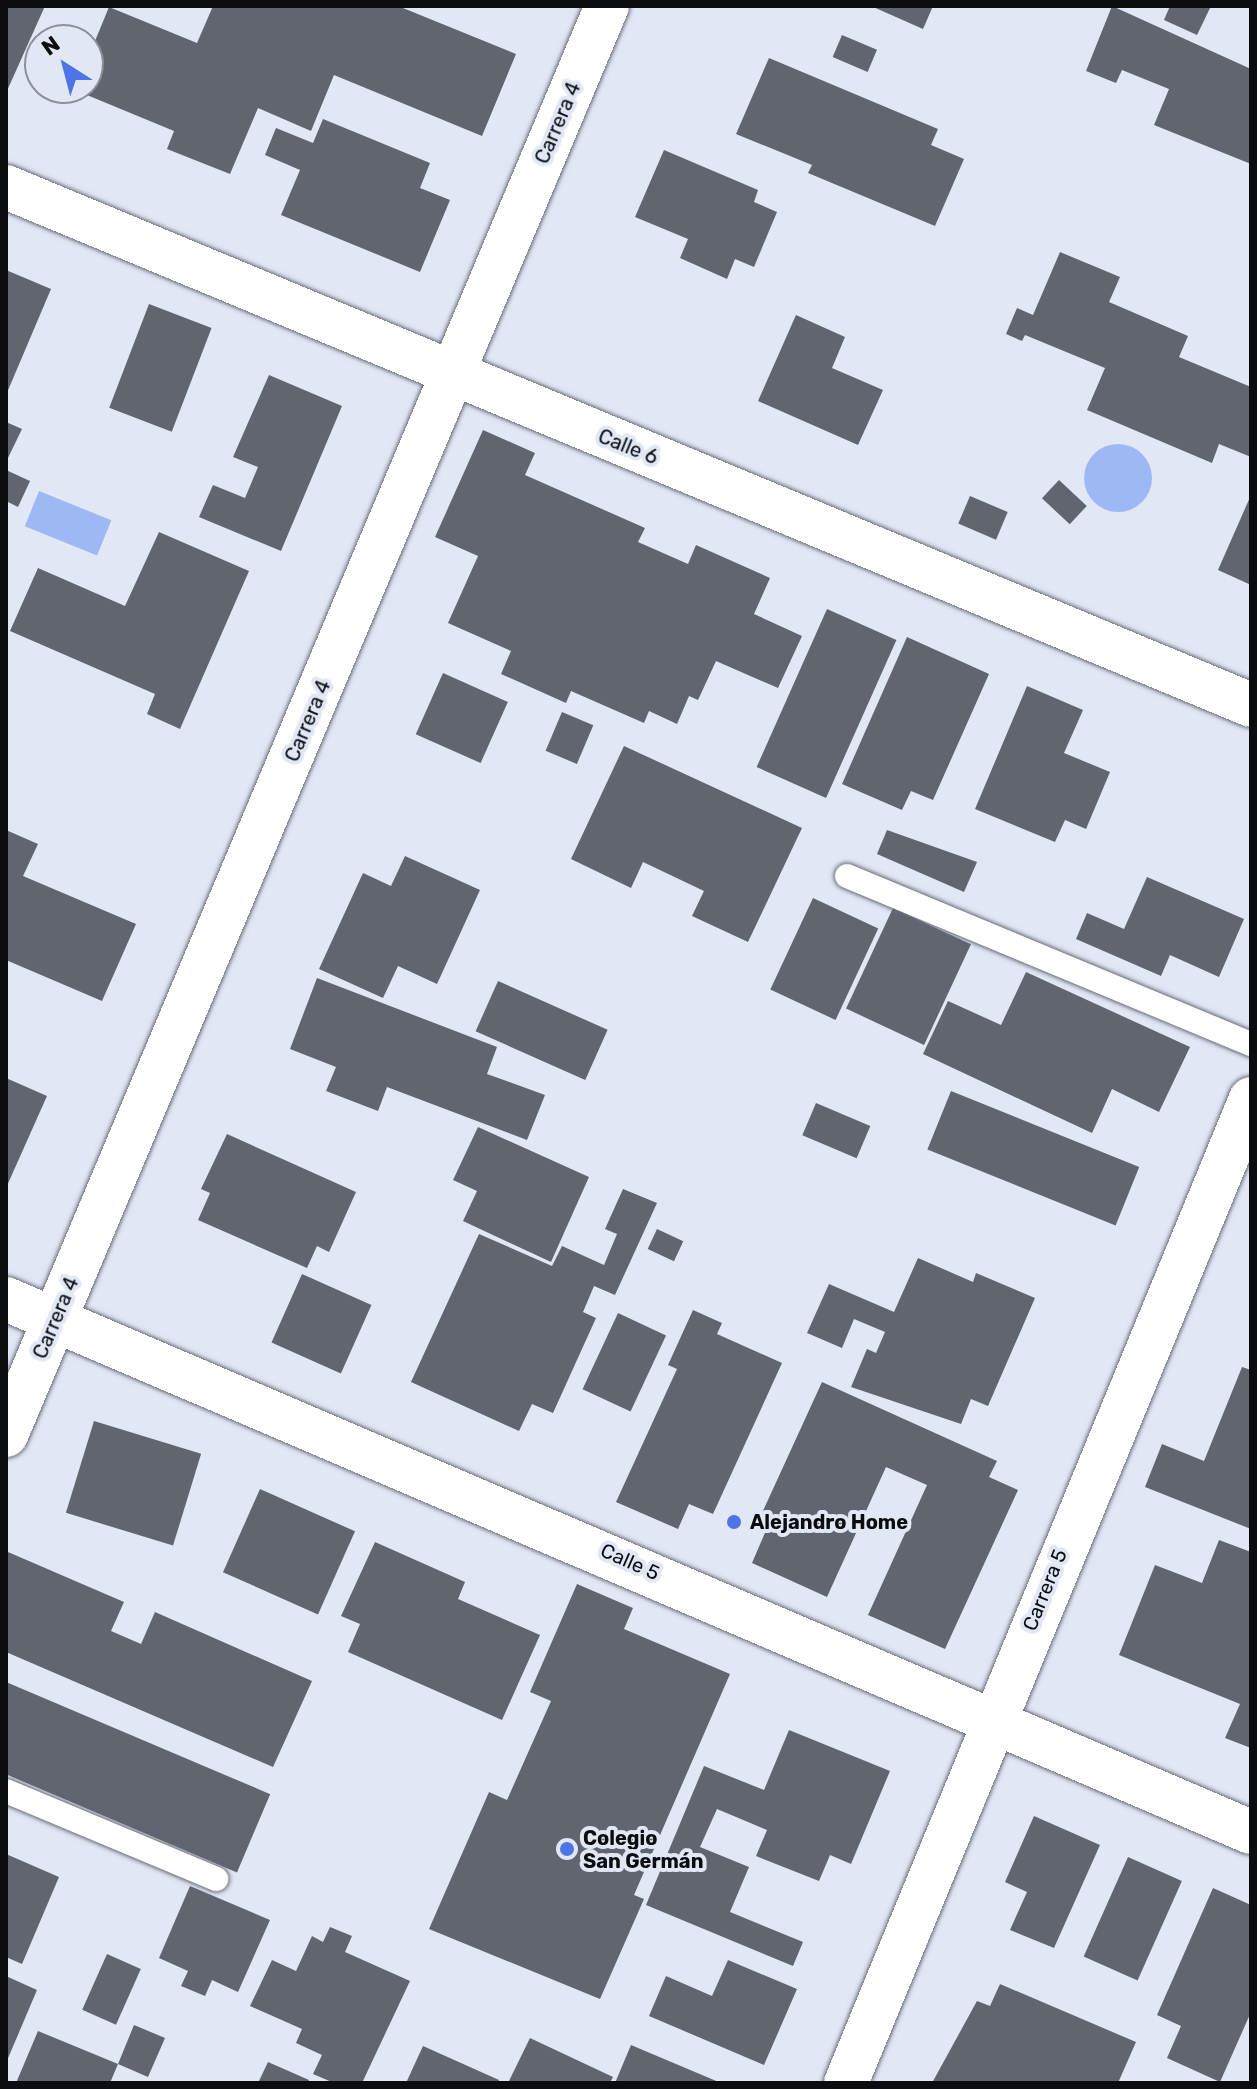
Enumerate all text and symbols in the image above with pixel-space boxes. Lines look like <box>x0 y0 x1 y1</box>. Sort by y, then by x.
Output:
north arrow <box>24 24 104 104</box>
text: N <box>36 30 65 61</box>
street label: Carrera 4 <box>530 79 586 167</box>
street label: Calle 6 <box>595 424 661 470</box>
street label: Carrera 4 <box>280 677 336 765</box>
street label: Carrera 4 <box>28 1274 84 1362</box>
place label: Alejandro Home <box>750 1510 908 1534</box>
marker: Alejandro Home <box>725 1513 743 1531</box>
street label: Calle 5 <box>597 1538 663 1586</box>
street label: Carrera 5 <box>1018 1546 1072 1634</box>
place label: Colegio San Germán <box>583 1826 704 1873</box>
marker: Colegio San Germán <box>558 1840 576 1858</box>

